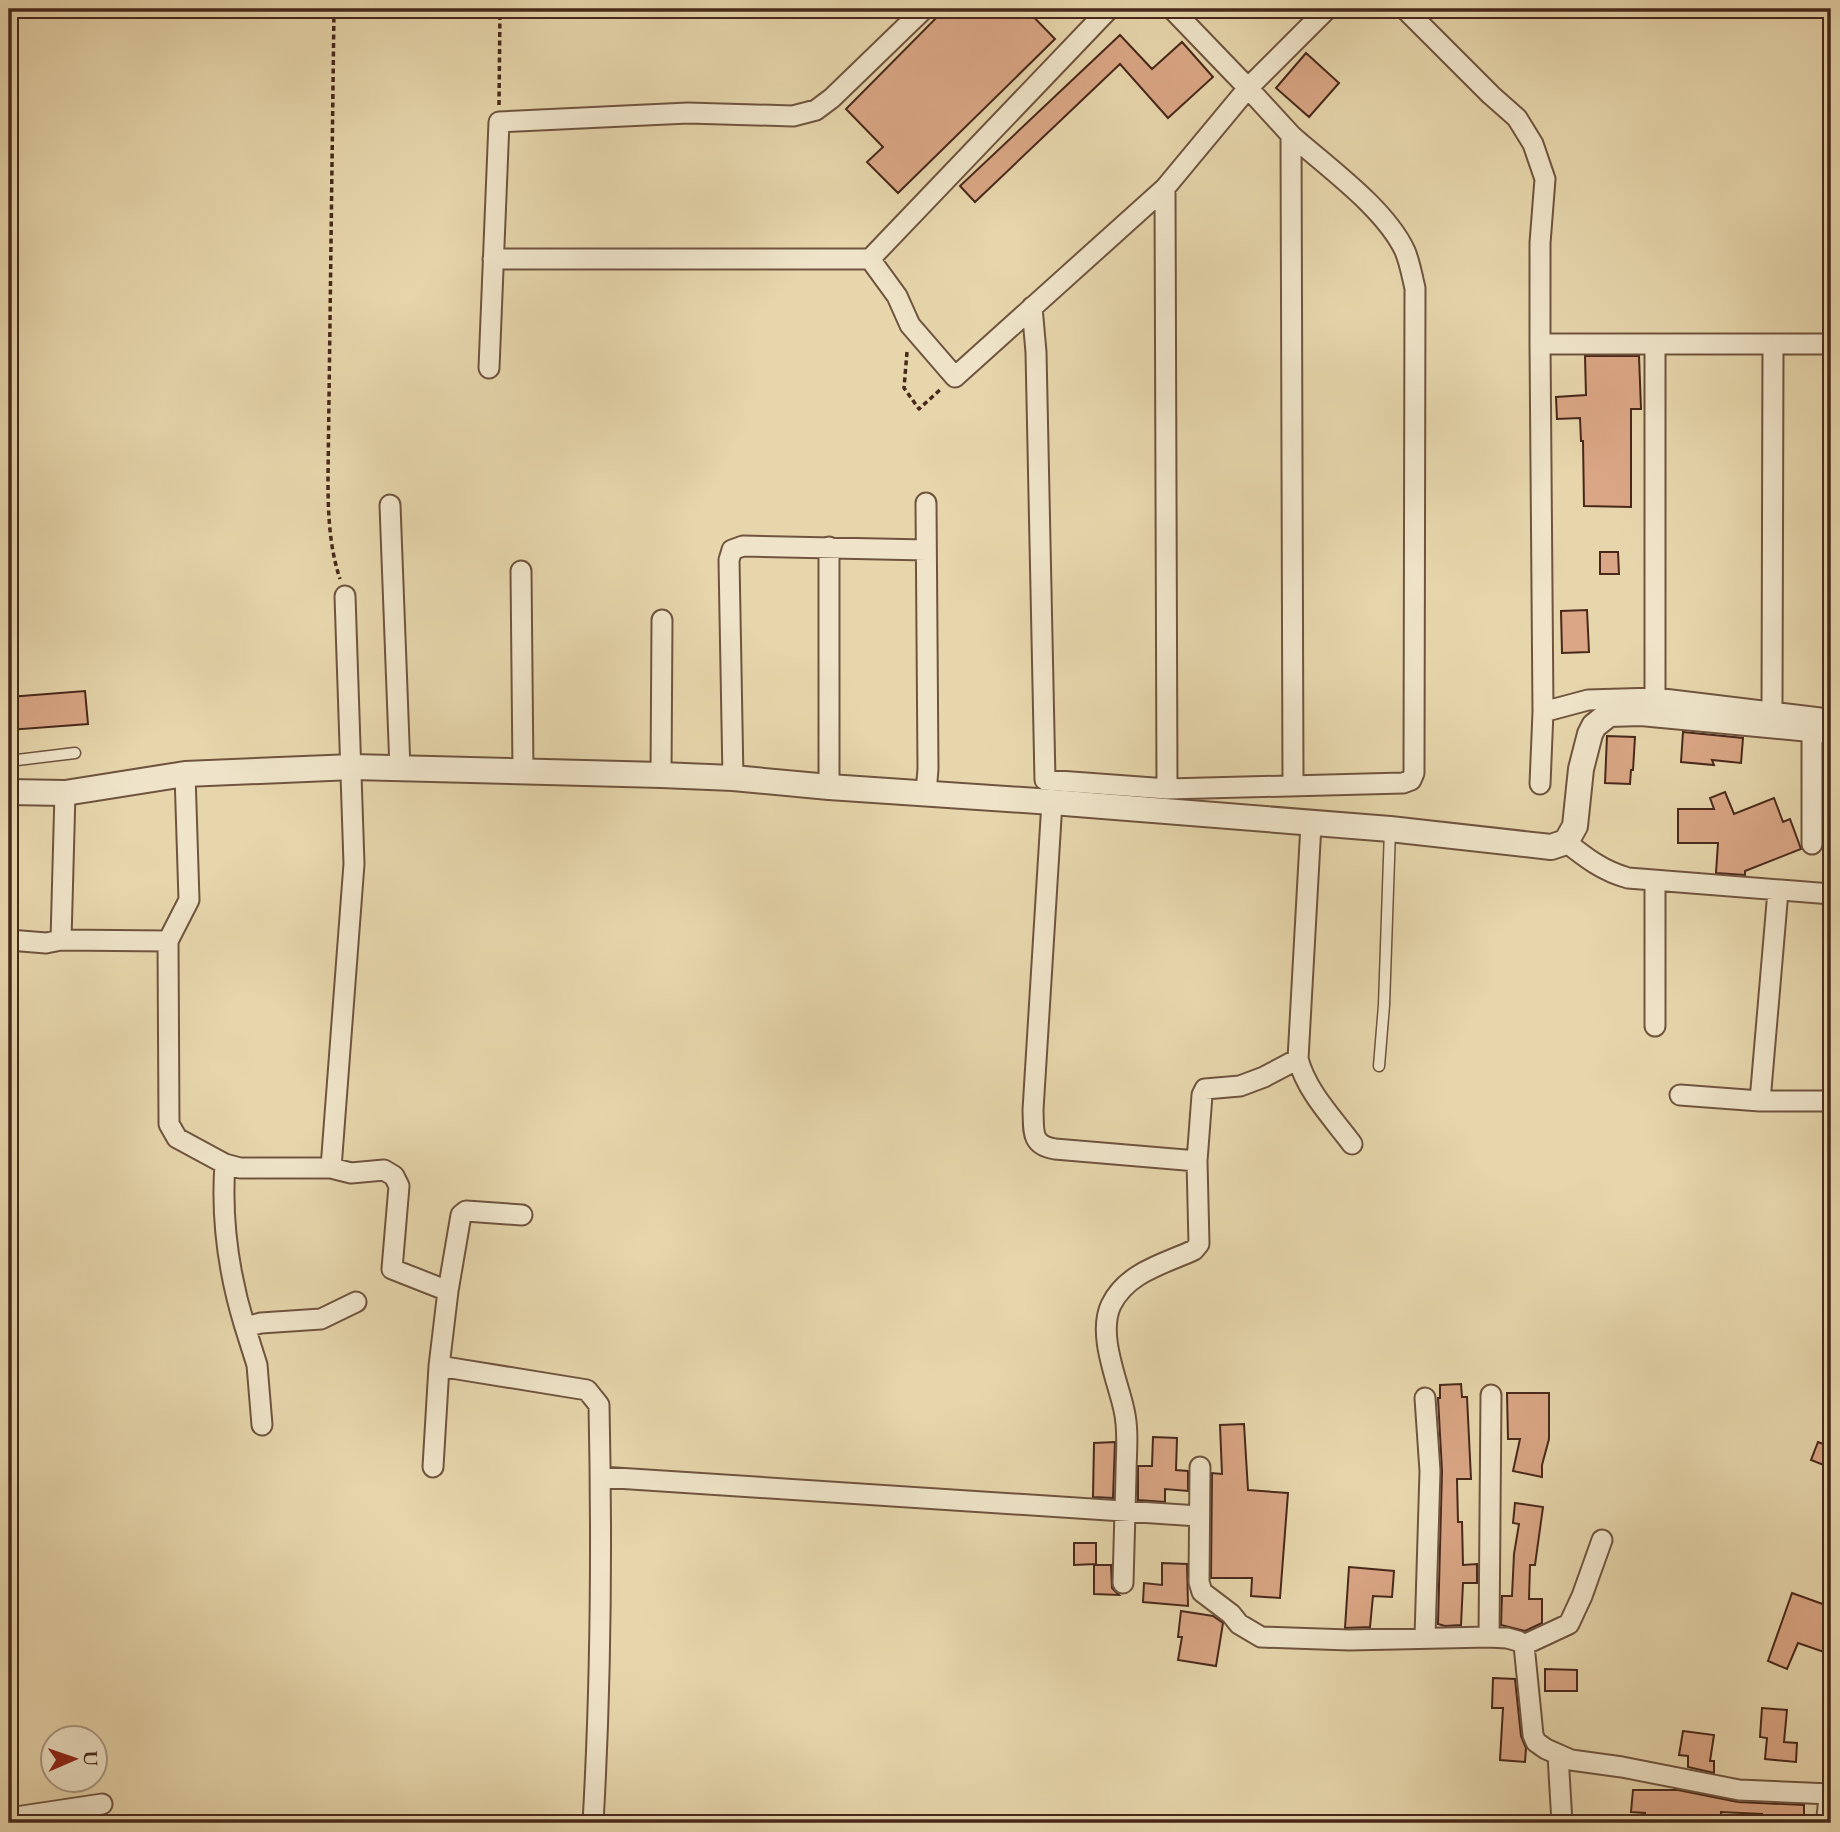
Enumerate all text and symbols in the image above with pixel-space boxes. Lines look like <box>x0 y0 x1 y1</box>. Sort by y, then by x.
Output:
north arrow <box>38 1724 108 1794</box>
text: U <box>77 1750 103 1767</box>

